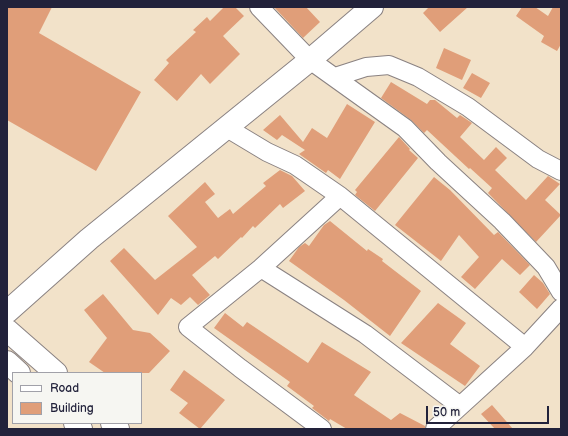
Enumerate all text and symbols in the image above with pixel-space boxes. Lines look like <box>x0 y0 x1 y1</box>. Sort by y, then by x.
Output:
legend <box>12 372 142 424</box>
text: Road <box>50 381 79 396</box>
scale bar <box>428 398 551 424</box>
text: Building <box>50 401 94 416</box>
text: 50 m <box>433 405 460 420</box>

